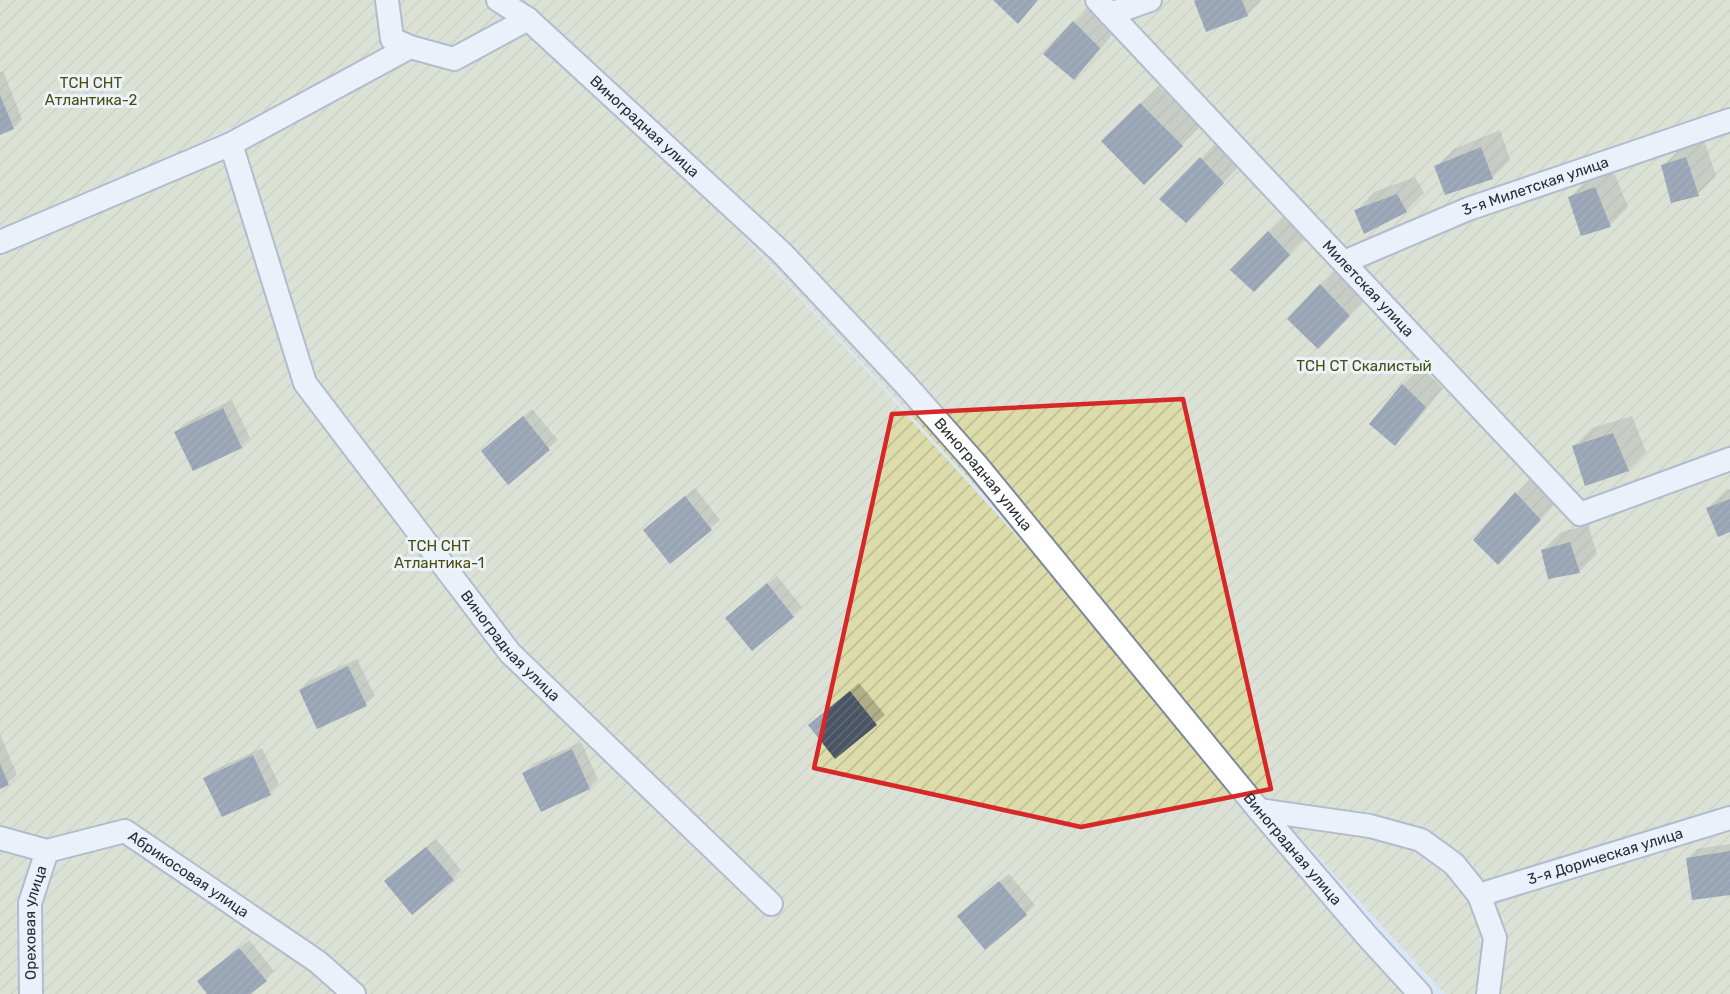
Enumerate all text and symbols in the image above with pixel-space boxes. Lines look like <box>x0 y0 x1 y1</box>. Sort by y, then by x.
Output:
street label: Виноградная улица <box>586 72 703 181</box>
park label: ТСН СНТ Атлантика-2 <box>45 74 137 109</box>
street label: 3-я Милетская улица <box>1459 153 1611 220</box>
street label: Милетская улица <box>1319 237 1418 340</box>
park label: ТСН СТ Скалистый <box>1296 357 1432 375</box>
street label: Виноградная улица <box>930 414 1036 534</box>
park label: ТСН СНТ Атлантика-1 <box>394 537 484 572</box>
street label: Виноградная улица <box>457 587 564 705</box>
street label: Виноградная улица <box>1240 789 1346 909</box>
street label: 3-я Дорическая улица <box>1525 824 1685 889</box>
street label: Абрикосовая улица <box>125 827 252 921</box>
street label: Ореховая улица <box>21 863 51 980</box>

